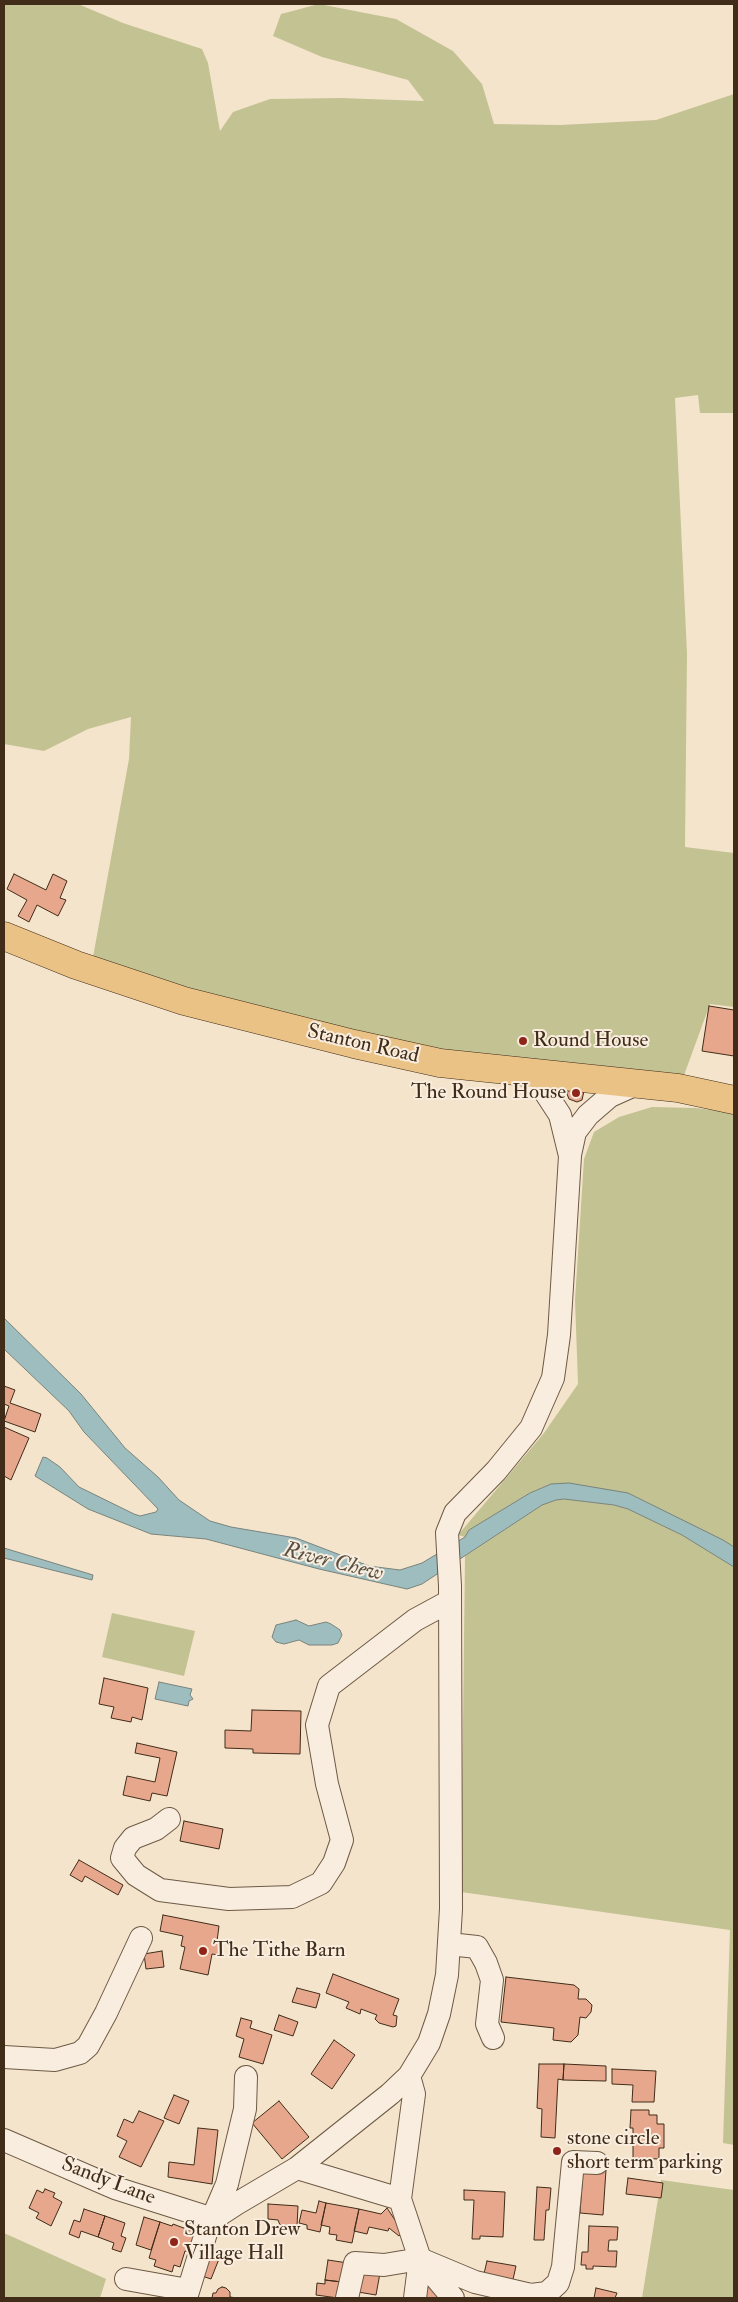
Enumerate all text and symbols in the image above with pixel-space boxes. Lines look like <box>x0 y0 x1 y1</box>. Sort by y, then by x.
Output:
street label: Stanton Road <box>305 1020 421 1070</box>
place label: Round House <box>533 1028 648 1054</box>
marker: Round House <box>517 1035 529 1047</box>
place label: The Round House <box>411 1080 566 1106</box>
marker: The Round House <box>570 1087 582 1099</box>
water label: River Chew <box>280 1538 386 1588</box>
place label: The Tithe Barn <box>213 1938 346 1964</box>
marker: The Tithe Barn <box>197 1945 209 1957</box>
place label: stone circle short term parking <box>567 2126 722 2176</box>
marker: stone circle short term parking <box>551 2145 563 2157</box>
street label: Sandy Lane <box>57 2153 159 2211</box>
place label: Stanton Drew Village Hall <box>184 2217 301 2267</box>
marker: Stanton Drew Village Hall <box>168 2236 180 2248</box>

